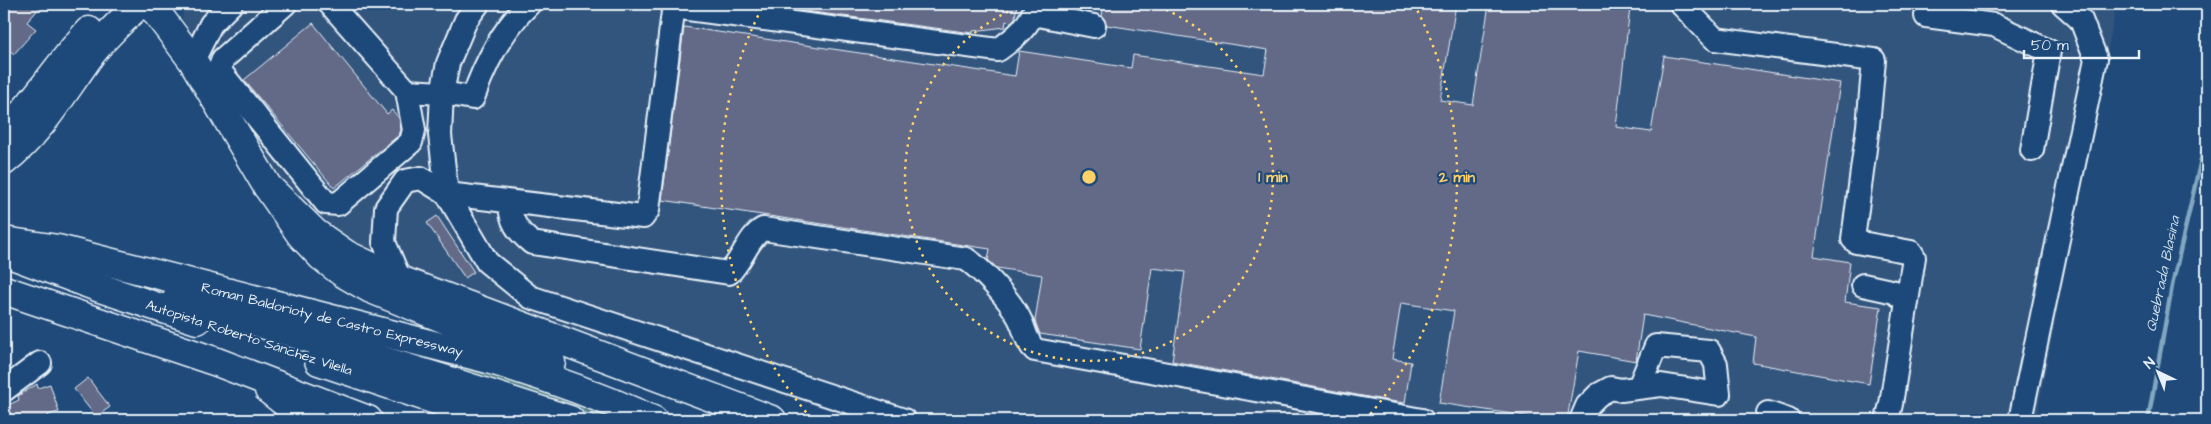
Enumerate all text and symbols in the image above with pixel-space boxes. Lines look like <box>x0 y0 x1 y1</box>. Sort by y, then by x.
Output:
scale bar <box>2024 28 2138 60</box>
text: 50 m <box>2031 35 2069 56</box>
text: 1 min <box>1258 167 1288 188</box>
text: 2 min <box>1438 167 1476 188</box>
centre of rings <box>1080 168 1098 186</box>
water label: Quebrada Blasina <box>2140 213 2186 334</box>
street label: Roman Baldorioty de Castro Expressway <box>199 278 465 362</box>
street label: Autopista Roberto Sánchez Vilella <box>143 295 355 381</box>
north arrow <box>2134 346 2184 396</box>
text: N <box>2140 353 2160 374</box>

